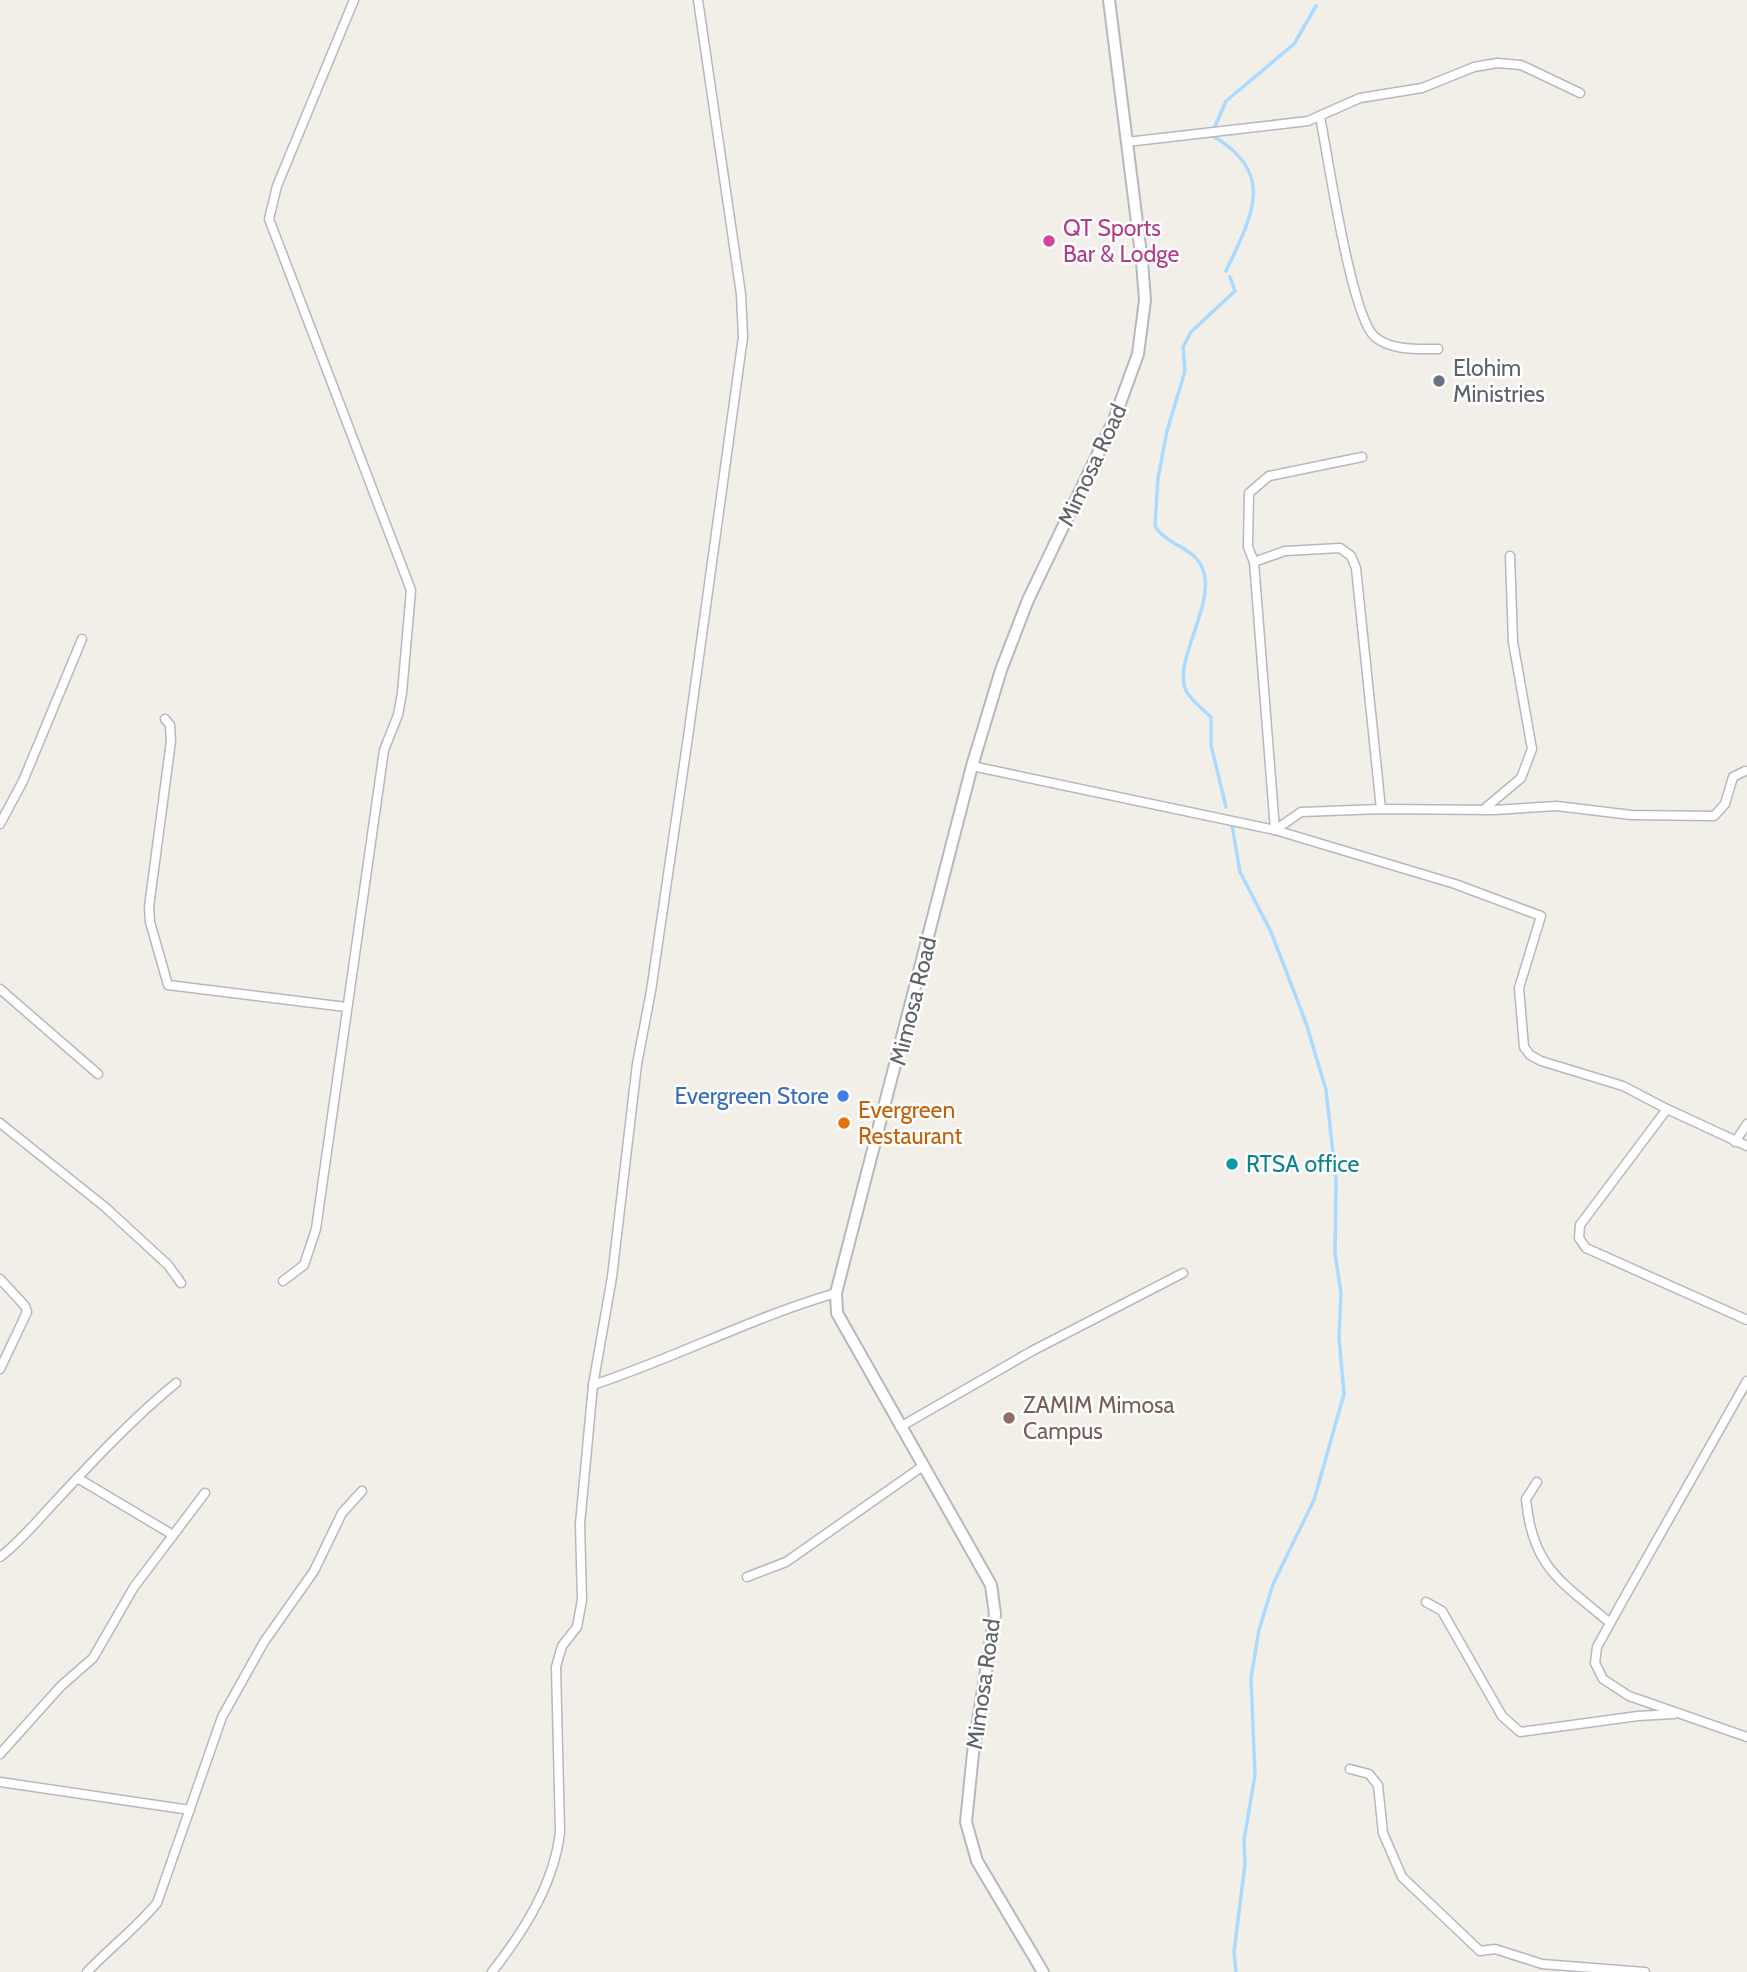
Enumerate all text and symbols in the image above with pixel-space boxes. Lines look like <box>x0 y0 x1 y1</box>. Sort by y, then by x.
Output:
place label: QT Sports Bar & Lodge <box>1063 214 1180 268</box>
marker: QT Sports Bar & Lodge <box>1041 233 1057 249</box>
place label: Elohim Ministries <box>1453 354 1545 408</box>
marker: Elohim Ministries <box>1431 373 1447 389</box>
street label: Mimosa Road <box>1051 399 1133 531</box>
street label: Mimosa Road <box>883 934 943 1068</box>
place label: Evergreen Store <box>674 1082 829 1110</box>
marker: Evergreen Store <box>835 1088 851 1104</box>
place label: Evergreen Restaurant <box>858 1096 962 1150</box>
marker: Evergreen Restaurant <box>836 1115 852 1131</box>
place label: RTSA office <box>1246 1150 1360 1178</box>
marker: RTSA office <box>1224 1156 1240 1172</box>
place label: ZAMIM Mimosa Campus <box>1023 1391 1175 1445</box>
marker: ZAMIM Mimosa Campus <box>1001 1410 1017 1426</box>
street label: Mimosa Road <box>960 1617 1006 1751</box>

